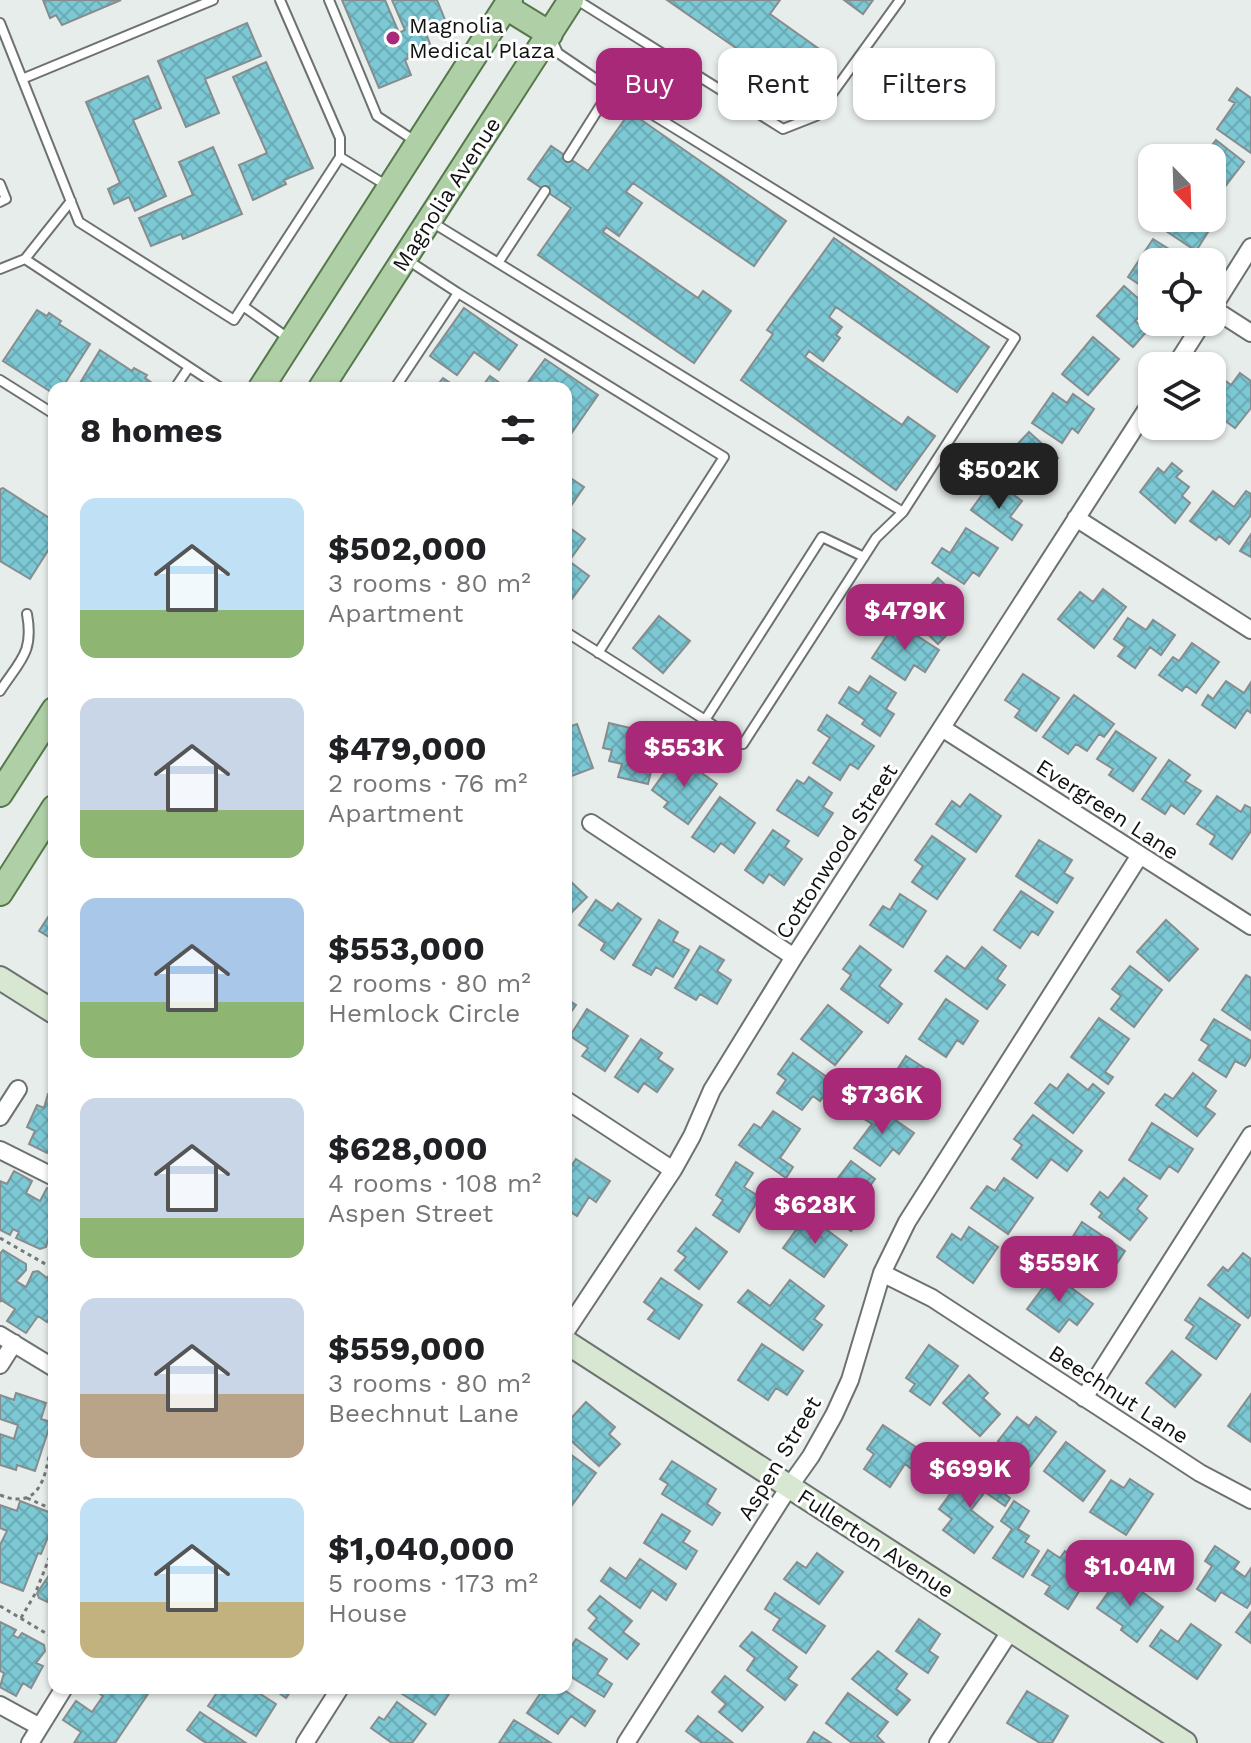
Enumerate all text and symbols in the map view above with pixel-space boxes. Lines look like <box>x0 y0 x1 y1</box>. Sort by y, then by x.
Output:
place label: Magnolia Medical Plaza <box>409 13 555 63</box>
marker: Magnolia Medical Plaza <box>384 29 402 47</box>
chip: Buy <box>596 48 702 120</box>
chip: Rent <box>718 48 837 120</box>
chip: Filters <box>853 48 995 120</box>
street label: Magnolia Avenue <box>387 113 506 276</box>
north arrow <box>1138 144 1226 232</box>
map controls <box>1138 144 1226 440</box>
button: locate <box>1138 248 1226 336</box>
button: layers <box>1138 352 1226 440</box>
icon: filters <box>496 408 540 452</box>
text: 8 homes <box>80 410 222 450</box>
pin: $502K <box>943 443 1055 511</box>
text: $502K <box>958 454 1040 484</box>
text: $502,000 <box>328 528 487 568</box>
icon: home <box>144 530 240 626</box>
text: 3 rooms · 80 m² <box>328 568 531 598</box>
pin: $479K <box>849 584 961 652</box>
text: $479K <box>864 595 946 625</box>
text: Apartment <box>328 598 464 628</box>
pin: $553K <box>628 721 740 789</box>
text: $479,000 <box>328 728 487 768</box>
icon: home <box>144 730 240 826</box>
text: $553K <box>644 732 724 762</box>
street label: Evergreen Lane <box>1032 754 1184 865</box>
street label: Cottonwood Street <box>770 759 902 944</box>
text: 2 rooms · 76 m² <box>328 768 527 798</box>
text: Apartment <box>328 798 464 828</box>
text: $553,000 <box>328 928 485 968</box>
icon: home <box>144 930 240 1026</box>
text: 2 rooms · 80 m² <box>328 968 531 998</box>
text: Hemlock Circle <box>328 998 520 1028</box>
pin: $736K <box>826 1068 938 1136</box>
text: $736K <box>841 1079 923 1109</box>
text: $628,000 <box>328 1128 488 1168</box>
icon: home <box>144 1130 240 1226</box>
text: 4 rooms · 108 m² <box>328 1168 541 1198</box>
pin: $628K <box>759 1178 871 1246</box>
text: $628K <box>774 1189 856 1219</box>
text: Aspen Street <box>328 1198 493 1228</box>
pin: $559K <box>1003 1236 1115 1304</box>
text: $559K <box>1018 1247 1100 1277</box>
text: $559,000 <box>328 1328 485 1368</box>
icon: home <box>144 1330 240 1426</box>
street label: Beechnut Lane <box>1044 1340 1193 1449</box>
text: 3 rooms · 80 m² <box>328 1368 531 1398</box>
street label: Aspen Street <box>733 1392 826 1525</box>
text: Beechnut Lane <box>328 1398 519 1428</box>
pin: $699K <box>914 1442 1026 1510</box>
text: $699K <box>929 1453 1011 1483</box>
street label: Fullerton Avenue <box>793 1484 958 1603</box>
text: $1,040,000 <box>328 1528 515 1568</box>
icon: home <box>144 1530 240 1626</box>
pin: $1.04M <box>1065 1540 1195 1608</box>
text: $1.04M <box>1084 1551 1176 1581</box>
text: 5 rooms · 173 m² <box>328 1568 538 1598</box>
text: House <box>328 1598 407 1628</box>

